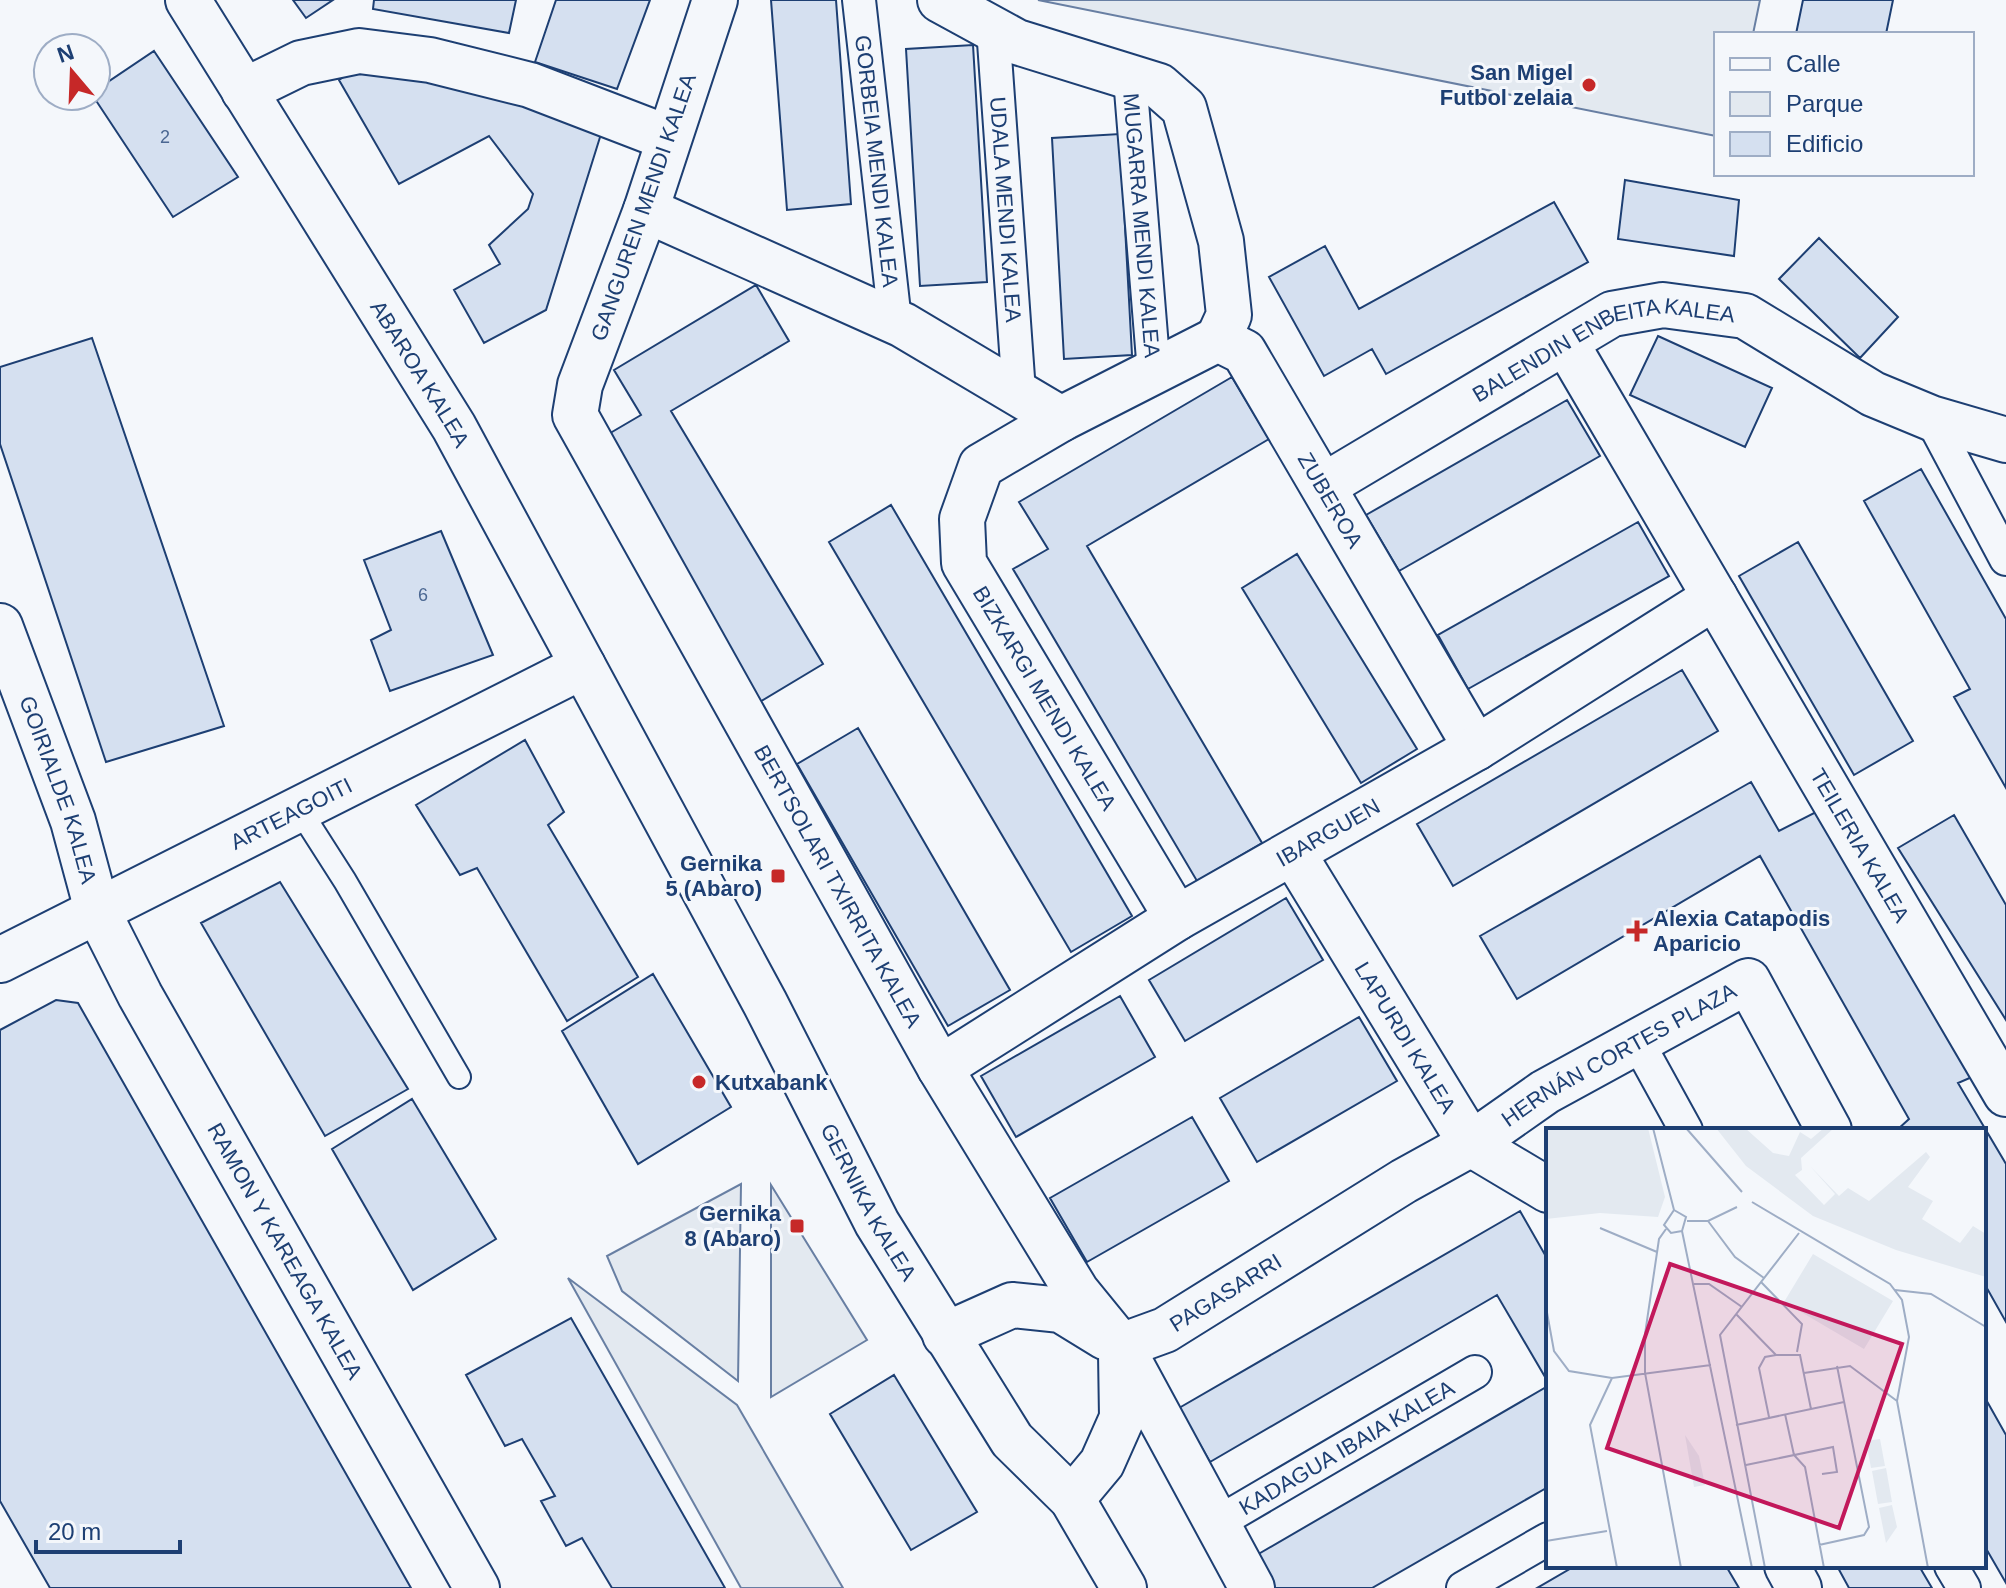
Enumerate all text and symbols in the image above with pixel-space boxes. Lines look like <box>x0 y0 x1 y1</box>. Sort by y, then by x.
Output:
north arrow <box>32 32 112 112</box>
legend <box>1714 32 1974 176</box>
street label: GORBEIA MENDI KALEA <box>850 34 903 289</box>
text: N <box>54 39 77 68</box>
text: Calle <box>1786 50 1841 77</box>
place label: San Migel Futbol zelaia <box>1440 60 1574 110</box>
street label: GANGUREN MENDI KALEA <box>586 70 701 344</box>
marker: San Migel Futbol zelaia <box>1580 76 1598 94</box>
text: Parque <box>1786 90 1863 117</box>
street label: MUGARRA MENDI KALEA <box>1118 92 1165 359</box>
street label: UDALA MENDI KALEA <box>985 96 1026 324</box>
house number: 2 <box>160 127 170 147</box>
text: Edificio <box>1786 130 1863 157</box>
street label: BALENDIN ENBEITA KALEA <box>1468 293 1737 407</box>
street label: ABAROA KALEA <box>365 296 475 452</box>
street label: ZUBEROA <box>1293 448 1368 553</box>
street label: BIZKARGI MENDI KALEA <box>968 582 1122 815</box>
house number: 6 <box>418 585 428 605</box>
street label: GOIRIALDE KALEA <box>14 692 101 887</box>
street label: BERTSOLARI TXIRRITA KALEA <box>749 741 927 1032</box>
street label: TEILERIA KALEA <box>1805 764 1915 927</box>
street label: ARTEAGOITI <box>226 773 356 855</box>
street label: IBARGUEN <box>1272 793 1384 872</box>
place label: Gernika 5 (Abaro) <box>665 851 763 901</box>
marker: Gernika 5 (Abaro) <box>769 867 787 885</box>
place label: Alexia Catapodis Aparicio <box>1653 906 1830 956</box>
marker: Alexia Catapodis Aparicio <box>1628 922 1646 940</box>
street label: LAPURDI KALEA <box>1350 957 1461 1118</box>
street label: HERNÁN CORTES PLAZA <box>1497 978 1741 1132</box>
place label: Kutxabank <box>715 1070 828 1095</box>
marker: Kutxabank <box>690 1073 708 1091</box>
street label: RAMON Y KAREAGA KALEA <box>202 1119 368 1384</box>
street label: GERNIKA KALEA <box>815 1119 922 1285</box>
inset map <box>1546 1128 1986 1568</box>
place label: Gernika 8 (Abaro) <box>684 1201 782 1251</box>
marker: Gernika 8 (Abaro) <box>788 1217 806 1235</box>
street label: PAGASARRI <box>1165 1249 1286 1337</box>
street label: KADAGUA IBAIA KALEA <box>1235 1375 1459 1520</box>
scale bar <box>36 1504 180 1554</box>
text: 20 m <box>48 1518 101 1545</box>

